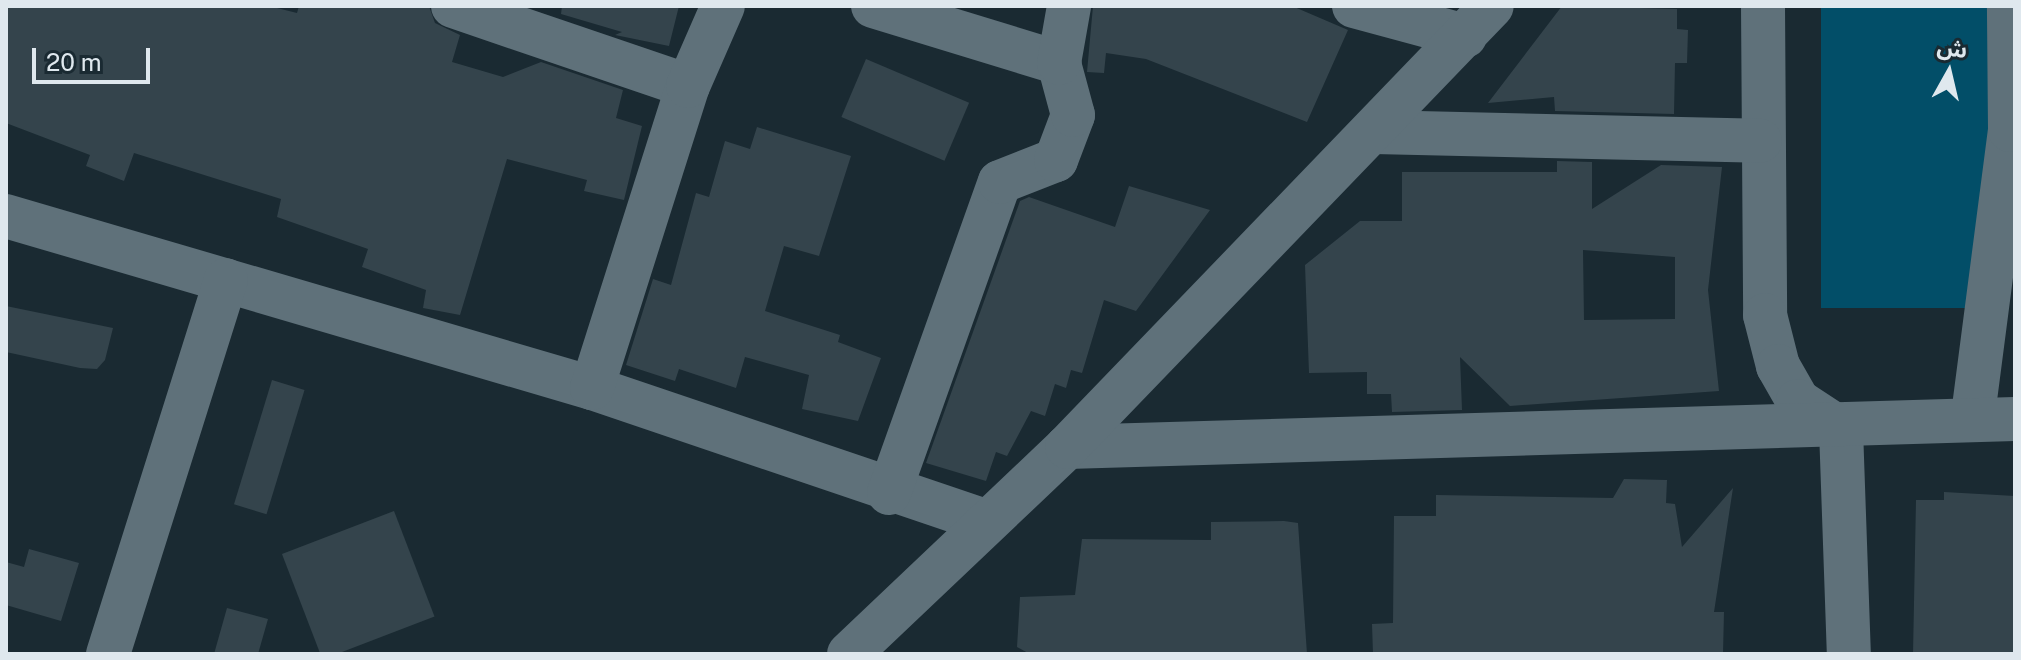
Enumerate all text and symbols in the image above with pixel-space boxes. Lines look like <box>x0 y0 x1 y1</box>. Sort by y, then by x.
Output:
scale bar <box>36 32 154 82</box>
north arrow <box>1909 32 1989 112</box>
text: ش <box>1936 33 1969 63</box>
text: 20 m <box>46 48 102 76</box>

